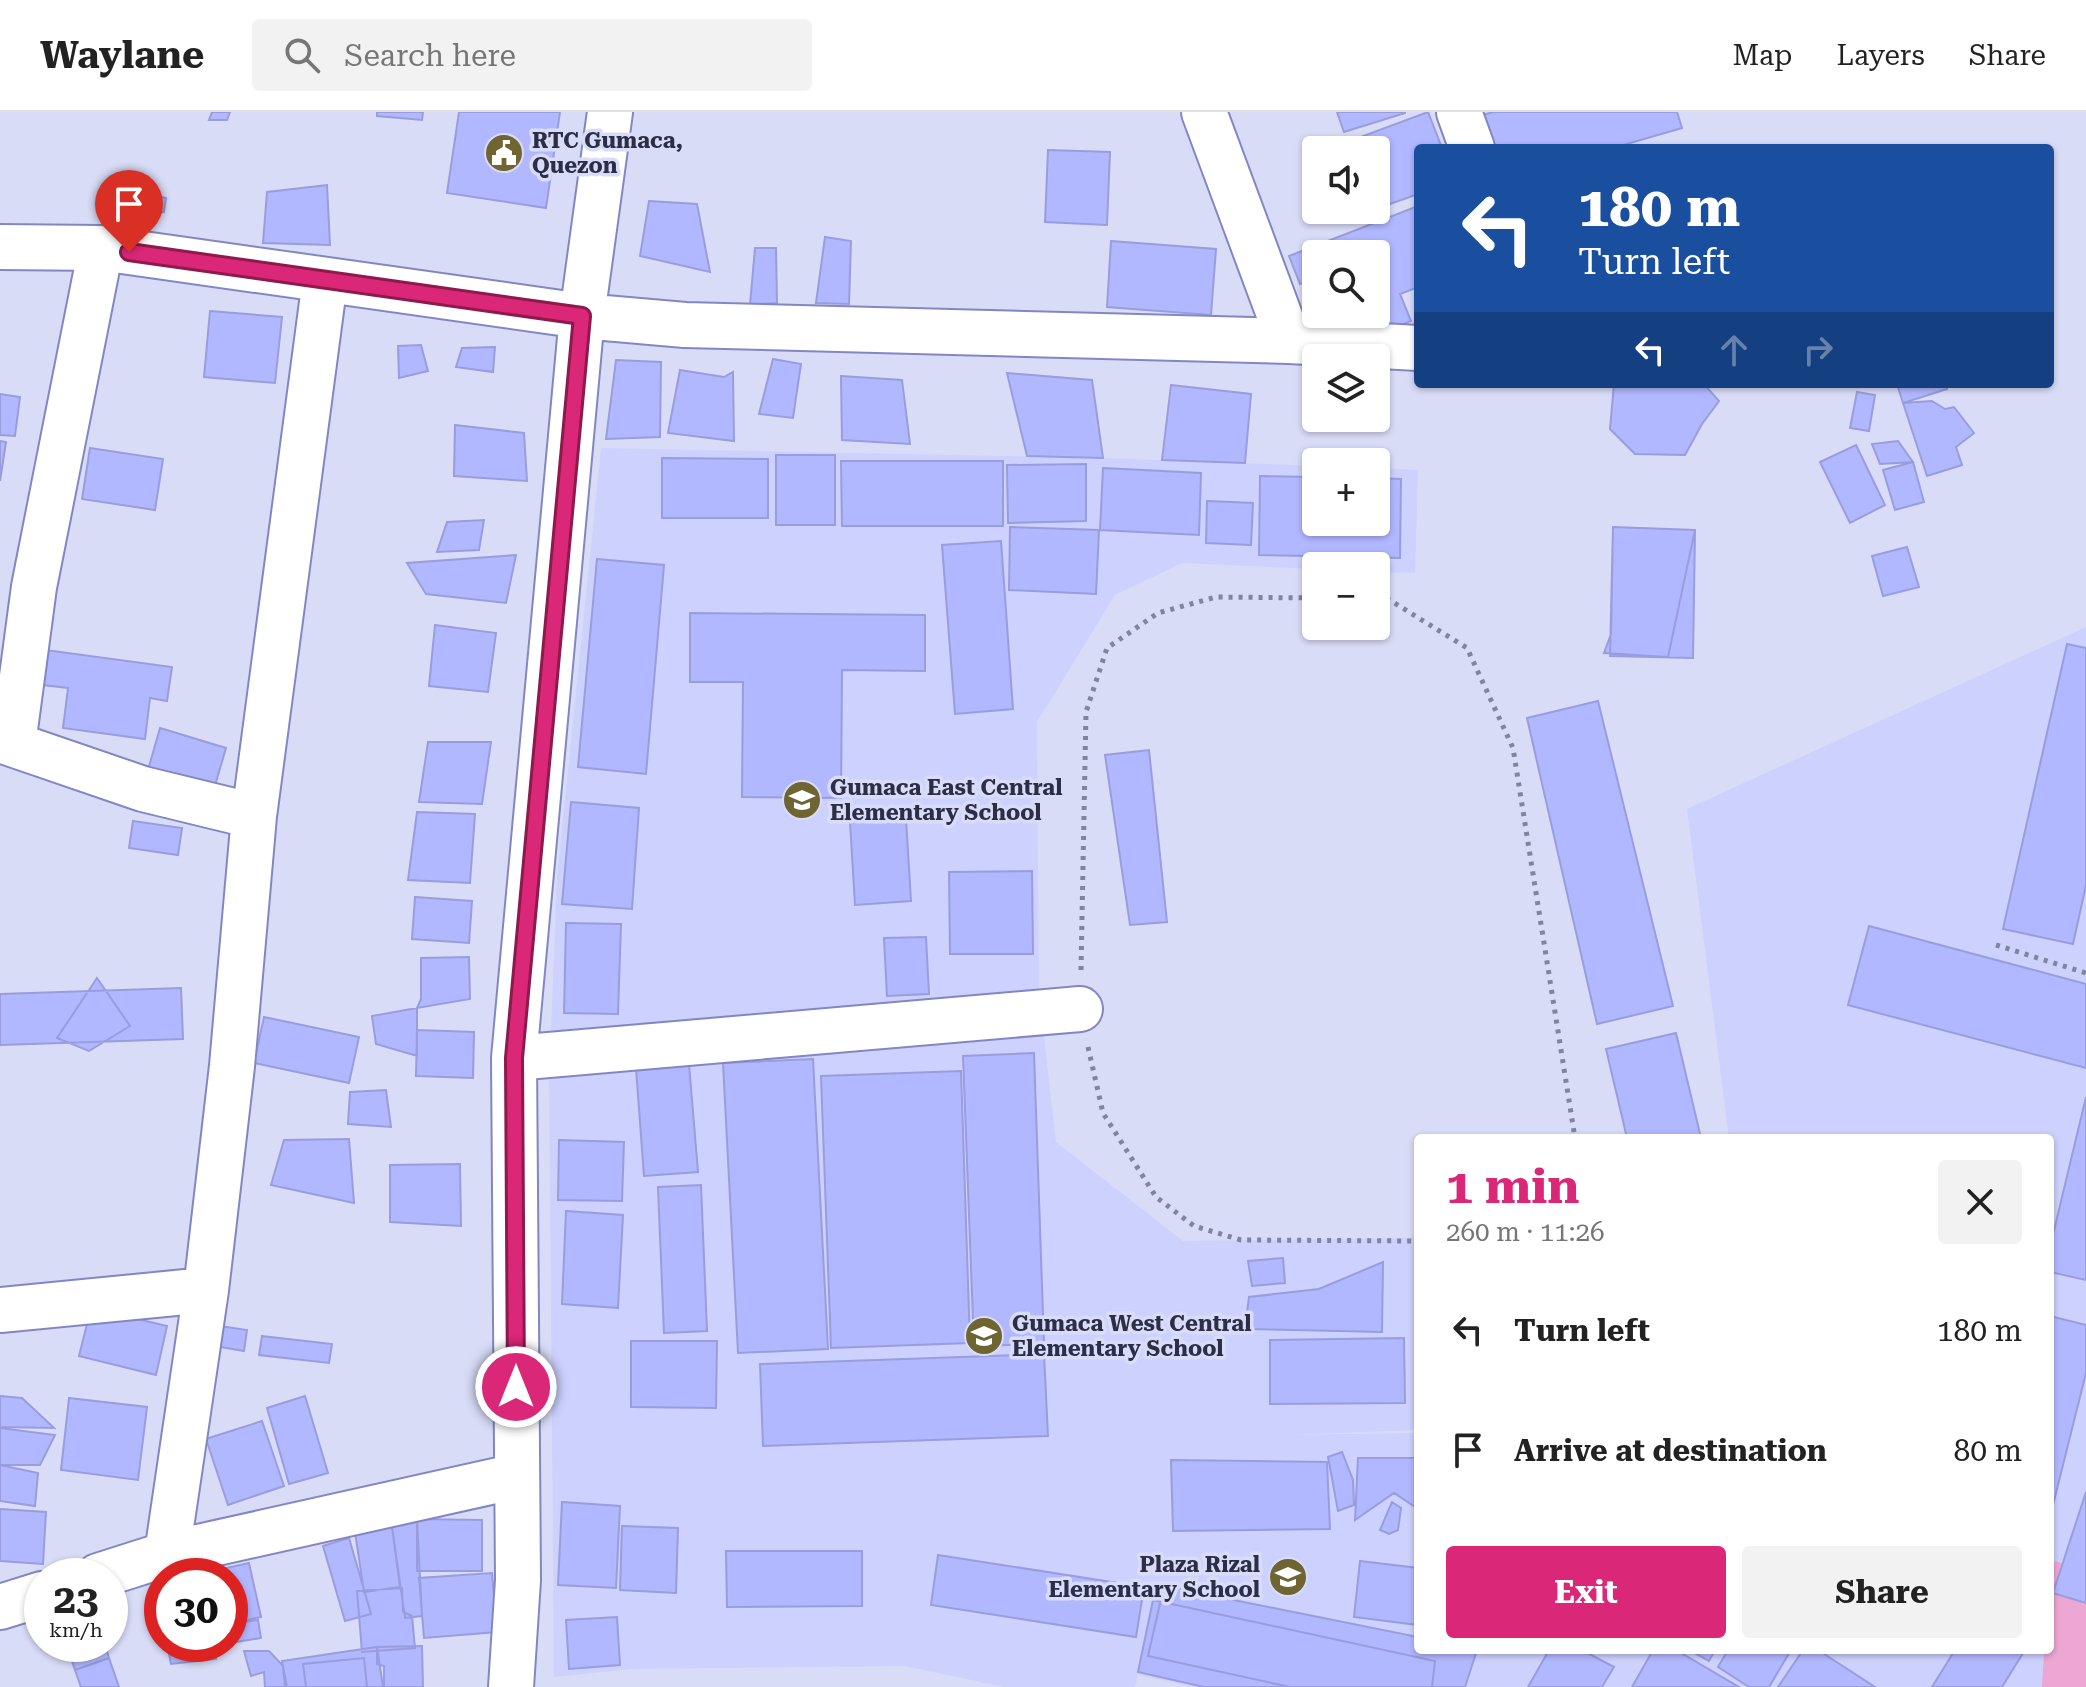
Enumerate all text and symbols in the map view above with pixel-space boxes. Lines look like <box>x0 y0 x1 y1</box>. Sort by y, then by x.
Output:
search box <box>252 19 812 91</box>
text: Waylane <box>40 33 204 77</box>
icon: search <box>280 33 324 77</box>
text: Search here <box>344 38 516 73</box>
text: Map <box>1733 39 1792 72</box>
text: Layers <box>1836 39 1925 72</box>
text: Share <box>1969 39 2046 72</box>
place label: RTC Gumaca, Quezon <box>532 128 683 178</box>
public building icon: RTC Gumaca, Quezon <box>483 132 525 174</box>
map controls <box>1302 136 1390 640</box>
button: sound <box>1302 136 1390 224</box>
pin <box>95 170 163 252</box>
text: 180 m <box>1578 174 1740 240</box>
icon: left <box>1446 176 1550 280</box>
icon: arrive <box>107 182 151 226</box>
button: search <box>1302 240 1390 328</box>
text: Turn left <box>1578 241 1730 283</box>
icon: left <box>1628 328 1672 372</box>
icon: ahead <box>1712 328 1756 372</box>
icon: right <box>1796 328 1840 372</box>
button: layers <box>1302 344 1390 432</box>
button: + <box>1302 448 1390 536</box>
button: − <box>1302 552 1390 640</box>
place label: Gumaca East Central Elementary School <box>830 775 1063 825</box>
school or university icon: Gumaca East Central Elementary School <box>781 779 823 821</box>
text: 1 min <box>1446 1159 1579 1215</box>
button: close <box>1938 1160 2022 1244</box>
text: 260 m · 11:26 <box>1446 1217 1605 1247</box>
icon: left <box>1446 1308 1490 1352</box>
place label: Gumaca West Central Elementary School <box>1012 1311 1251 1361</box>
text: Turn left <box>1514 1313 1650 1348</box>
text: 180 m <box>1937 1313 2022 1348</box>
school or university icon: Gumaca West Central Elementary School <box>963 1315 1005 1357</box>
position arrow <box>474 1345 558 1429</box>
icon: arrive <box>1446 1428 1490 1472</box>
text: Arrive at destination <box>1514 1433 1827 1468</box>
text: 80 m <box>1953 1433 2022 1468</box>
button: Exit <box>1446 1546 1726 1638</box>
button: Share <box>1742 1546 2022 1638</box>
place label: Plaza Rizal Elementary School <box>1048 1552 1260 1602</box>
school or university icon: Plaza Rizal Elementary School <box>1267 1556 1309 1598</box>
speed limit sign: 30 <box>144 1558 248 1662</box>
text: 23 <box>54 1576 98 1623</box>
text: km/h <box>49 1618 103 1642</box>

